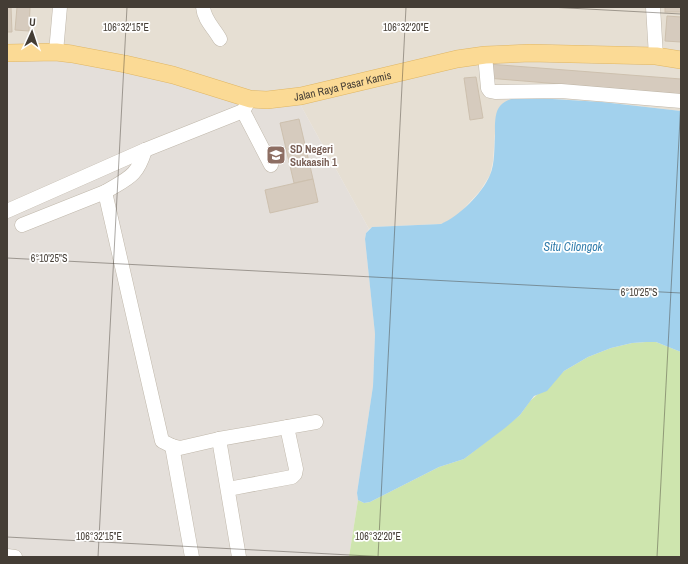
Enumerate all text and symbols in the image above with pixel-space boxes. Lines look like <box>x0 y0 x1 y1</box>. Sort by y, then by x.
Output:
north arrow <box>12 12 52 52</box>
text: U <box>29 15 36 29</box>
text: 106°32'15"E <box>103 21 149 34</box>
text: 106°32'20"E <box>383 21 429 34</box>
street label: Jalan Raya Pasar Kamis <box>293 68 393 104</box>
place label: SD Negeri Sukaasih 1 <box>290 142 337 169</box>
school or university icon: SD Negeri Sukaasih 1 <box>265 144 287 166</box>
water label: Situ Cilongok <box>543 239 604 255</box>
text: 6°10'25"S <box>31 252 68 265</box>
text: 6°10'25"S <box>621 286 658 299</box>
text: 106°32'15"E <box>76 530 122 543</box>
text: 106°32'20"E <box>355 530 401 543</box>

